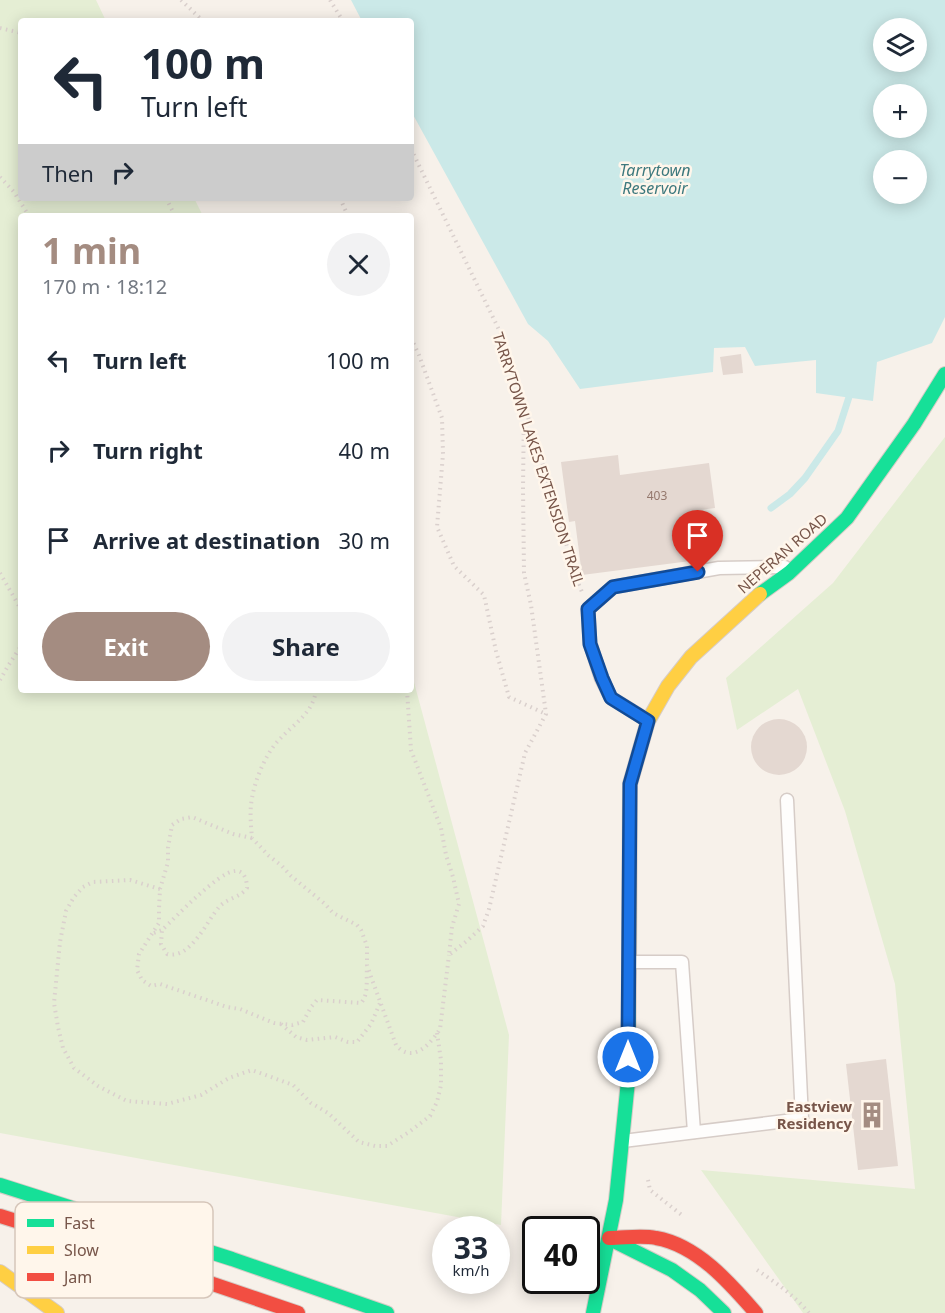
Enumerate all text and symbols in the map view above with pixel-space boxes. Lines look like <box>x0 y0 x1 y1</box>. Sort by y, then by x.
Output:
map controls <box>873 18 927 204</box>
button: layers <box>873 18 927 72</box>
text: 100 m <box>141 34 265 91</box>
icon: left <box>42 42 120 120</box>
button: + <box>873 84 927 138</box>
text: Turn left <box>141 88 247 125</box>
button: − <box>873 150 927 204</box>
icon: right <box>106 156 139 189</box>
text: Then <box>42 158 94 188</box>
water label: Tarrytown Reservoir <box>620 159 690 199</box>
text: 1 min <box>42 226 141 275</box>
button: close <box>327 233 390 296</box>
text: 170 m · 18:12 <box>42 273 167 300</box>
street label: TARRYTOWN LAKES EXTENSION TRAIL <box>488 329 590 589</box>
icon: left <box>42 344 75 377</box>
text: Turn left <box>93 345 187 375</box>
text: 100 m <box>326 345 390 375</box>
icon: right <box>42 434 75 467</box>
text: Turn right <box>93 435 203 465</box>
text: 40 m <box>339 435 390 465</box>
house number: 403 <box>647 487 667 504</box>
street label: NEPERAN ROAD <box>733 508 831 598</box>
pin <box>672 510 723 572</box>
icon: arrive <box>681 519 714 552</box>
icon: arrive <box>42 524 75 557</box>
text: Arrive at destination <box>93 525 320 555</box>
text: 30 m <box>339 525 390 555</box>
button: Exit <box>42 612 210 681</box>
button: Share <box>222 612 390 681</box>
position arrow <box>596 1025 660 1089</box>
place label: Eastview Residency <box>777 1096 852 1133</box>
building icon: Eastview Residency <box>857 1100 887 1130</box>
legend <box>15 1202 213 1298</box>
text: Fast <box>64 1212 95 1234</box>
speed limit sign: 40 <box>522 1216 600 1294</box>
text: 33 <box>454 1227 488 1268</box>
text: Slow <box>64 1239 99 1261</box>
text: km/h <box>453 1260 489 1280</box>
text: Jam <box>62 1266 92 1288</box>

